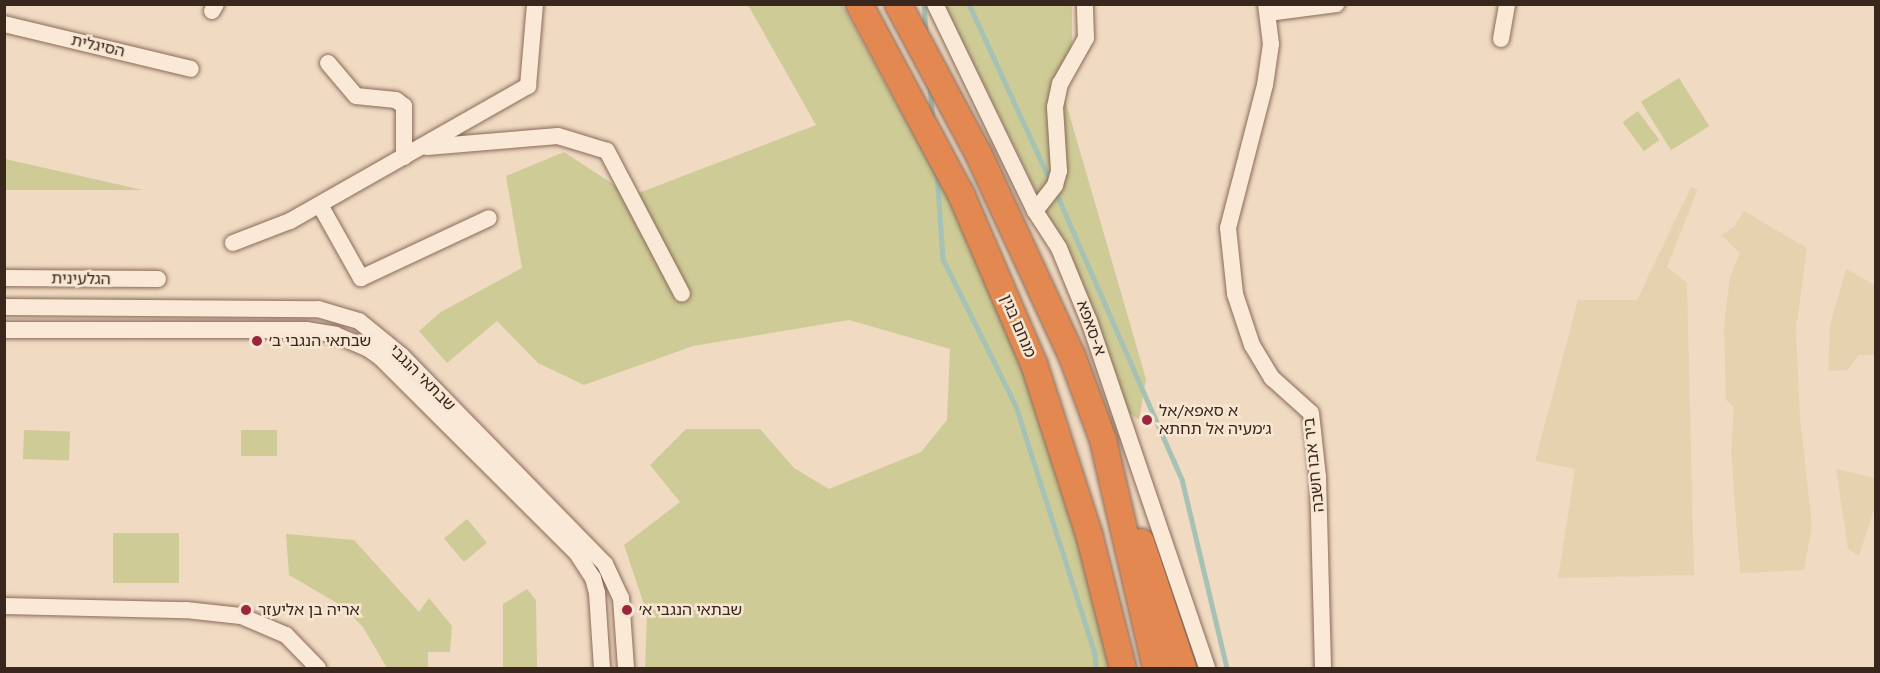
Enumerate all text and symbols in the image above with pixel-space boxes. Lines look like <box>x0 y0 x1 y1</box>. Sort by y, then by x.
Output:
street label: הסיגלית <box>69 31 127 61</box>
street label: הגלעינית <box>51 269 111 289</box>
street label: מנחם בגין <box>996 292 1040 360</box>
street label: א-סאפא <box>1072 298 1110 358</box>
place label: שבתאי הנגבי ב׳ <box>269 331 371 351</box>
marker: שבתאי הנגבי ב׳ <box>250 334 264 348</box>
street label: שבתאי הנגבי <box>385 341 459 415</box>
place label: א סאפא/אל ג׳מעיה אל תחתא <box>1159 401 1272 439</box>
marker: א סאפא/אל ג׳מעיה אל תחתא <box>1140 413 1154 427</box>
street label: ביר אבו חשבה <box>1299 417 1329 513</box>
place label: אריה בן אליעזר <box>258 600 360 620</box>
place label: שבתאי הנגבי א׳ <box>639 600 742 620</box>
marker: אריה בן אליעזר <box>239 603 253 617</box>
marker: שבתאי הנגבי א׳ <box>620 603 634 617</box>

